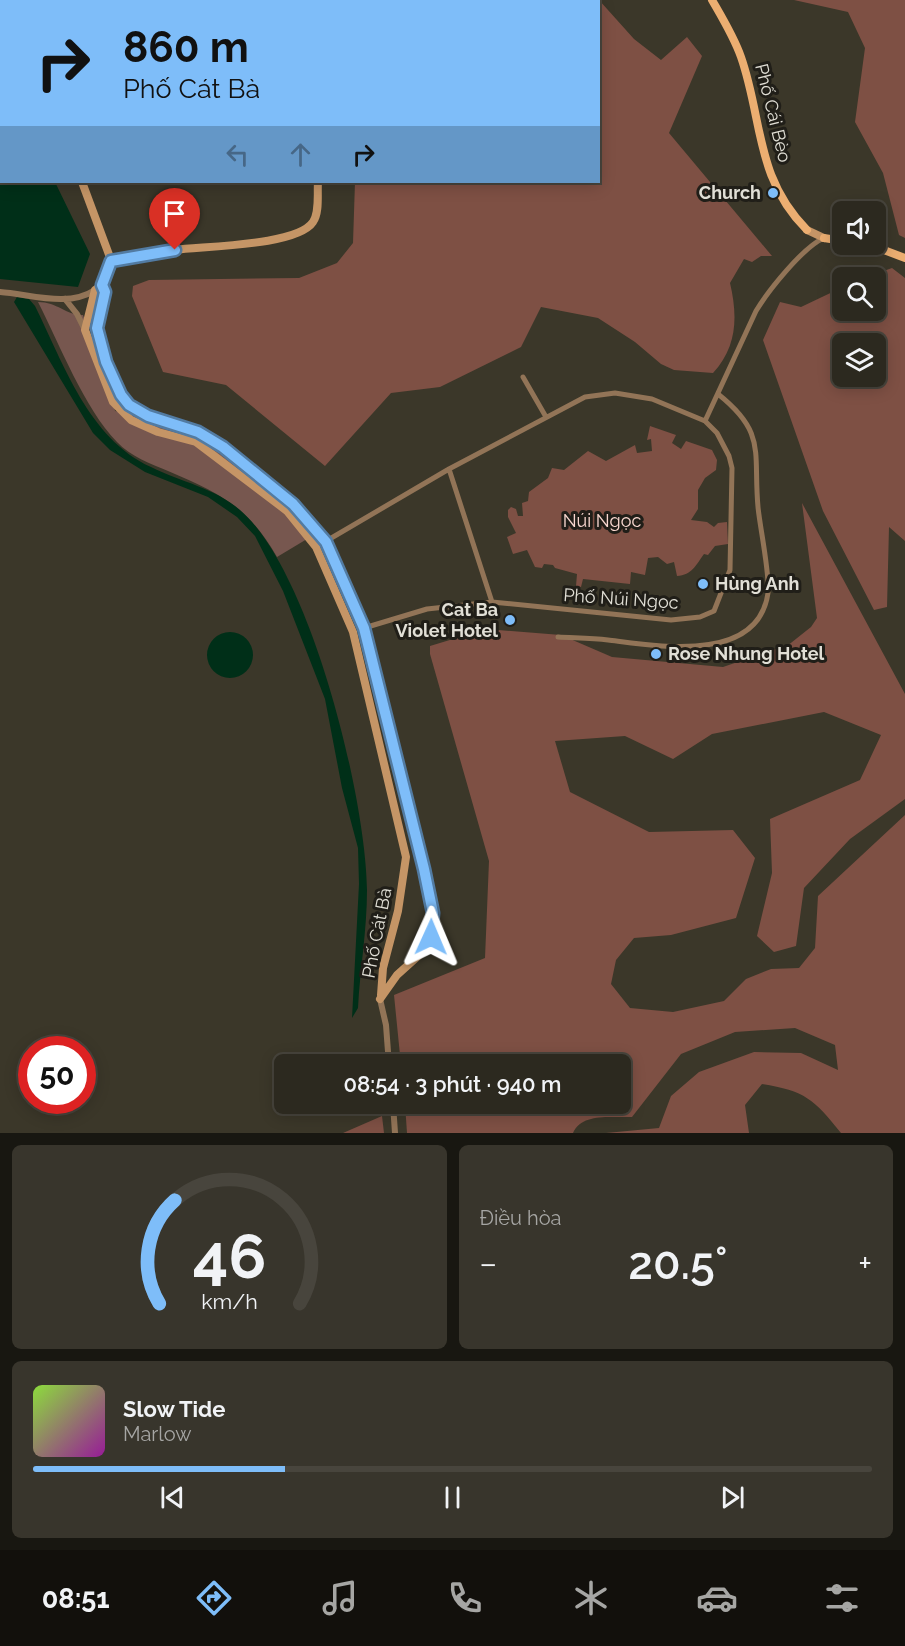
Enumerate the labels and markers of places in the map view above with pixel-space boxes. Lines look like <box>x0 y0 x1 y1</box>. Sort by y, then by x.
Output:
place label: Church <box>699 182 761 203</box>
marker: Church <box>766 186 780 200</box>
pin <box>149 188 200 250</box>
place label: Hùng Anh <box>715 573 799 594</box>
marker: Hùng Anh <box>696 577 710 591</box>
place label: Cat Ba Violet Hotel <box>395 599 498 641</box>
marker: Cat Ba Violet Hotel <box>503 613 517 627</box>
place label: Rose Nhung Hotel <box>668 643 824 664</box>
marker: Rose Nhung Hotel <box>649 647 663 661</box>

